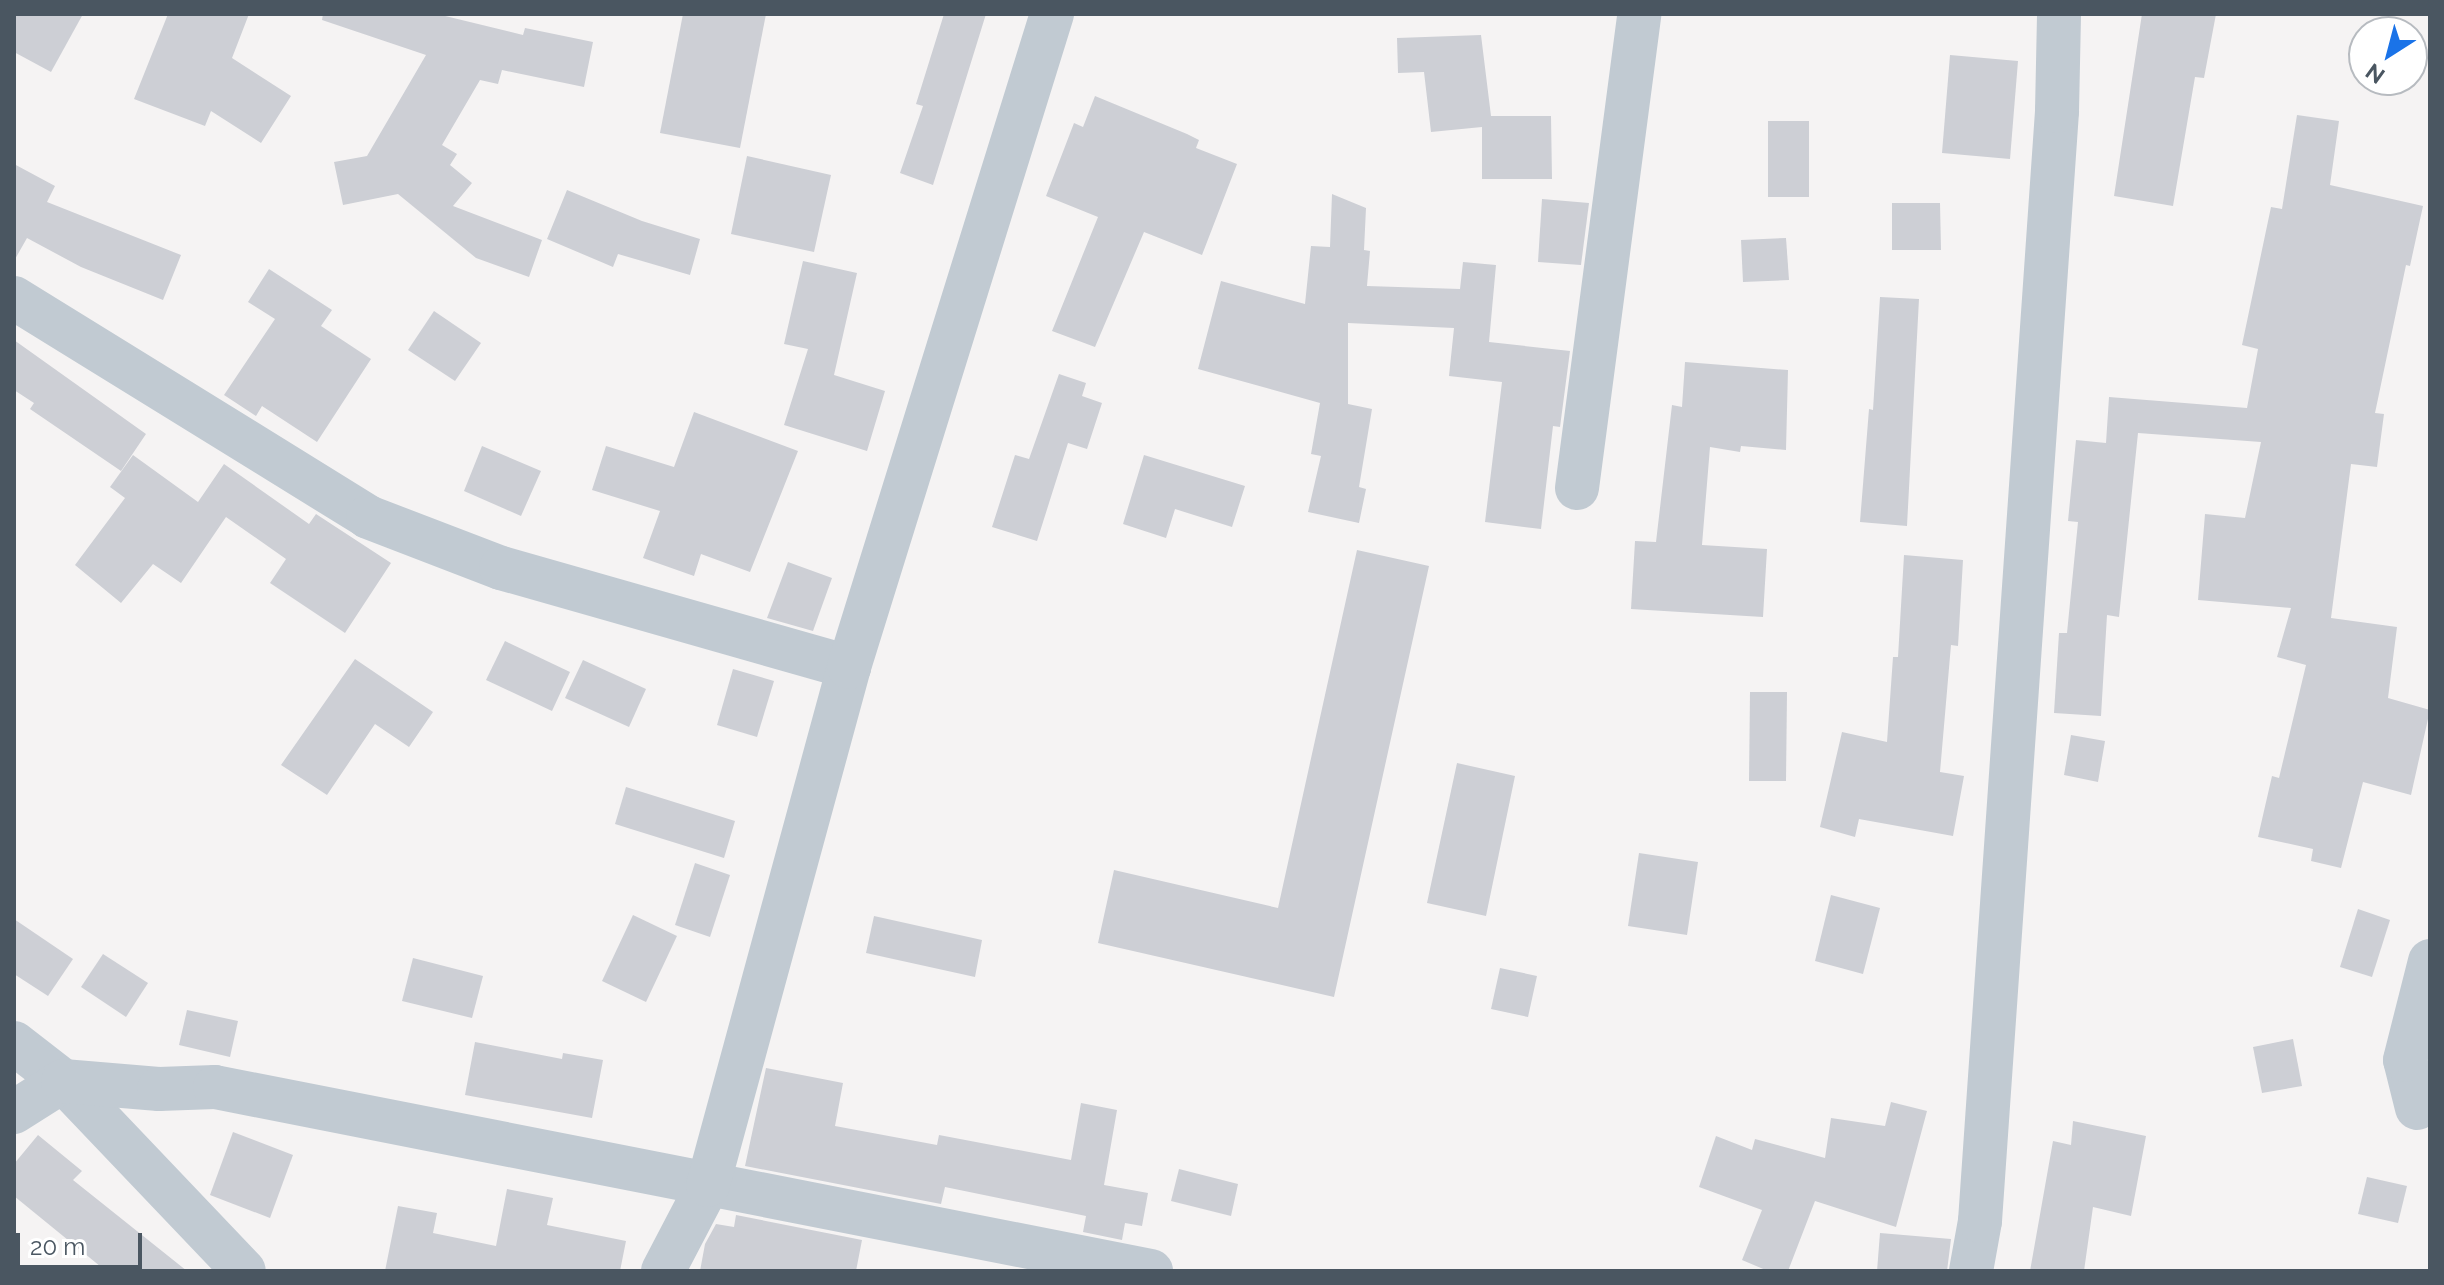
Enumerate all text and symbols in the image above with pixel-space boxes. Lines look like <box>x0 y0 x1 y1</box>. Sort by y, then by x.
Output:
north arrow <box>2348 16 2428 96</box>
text: N <box>2361 58 2390 89</box>
scale bar <box>20 1217 146 1267</box>
text: 20 m <box>30 1232 85 1261</box>

